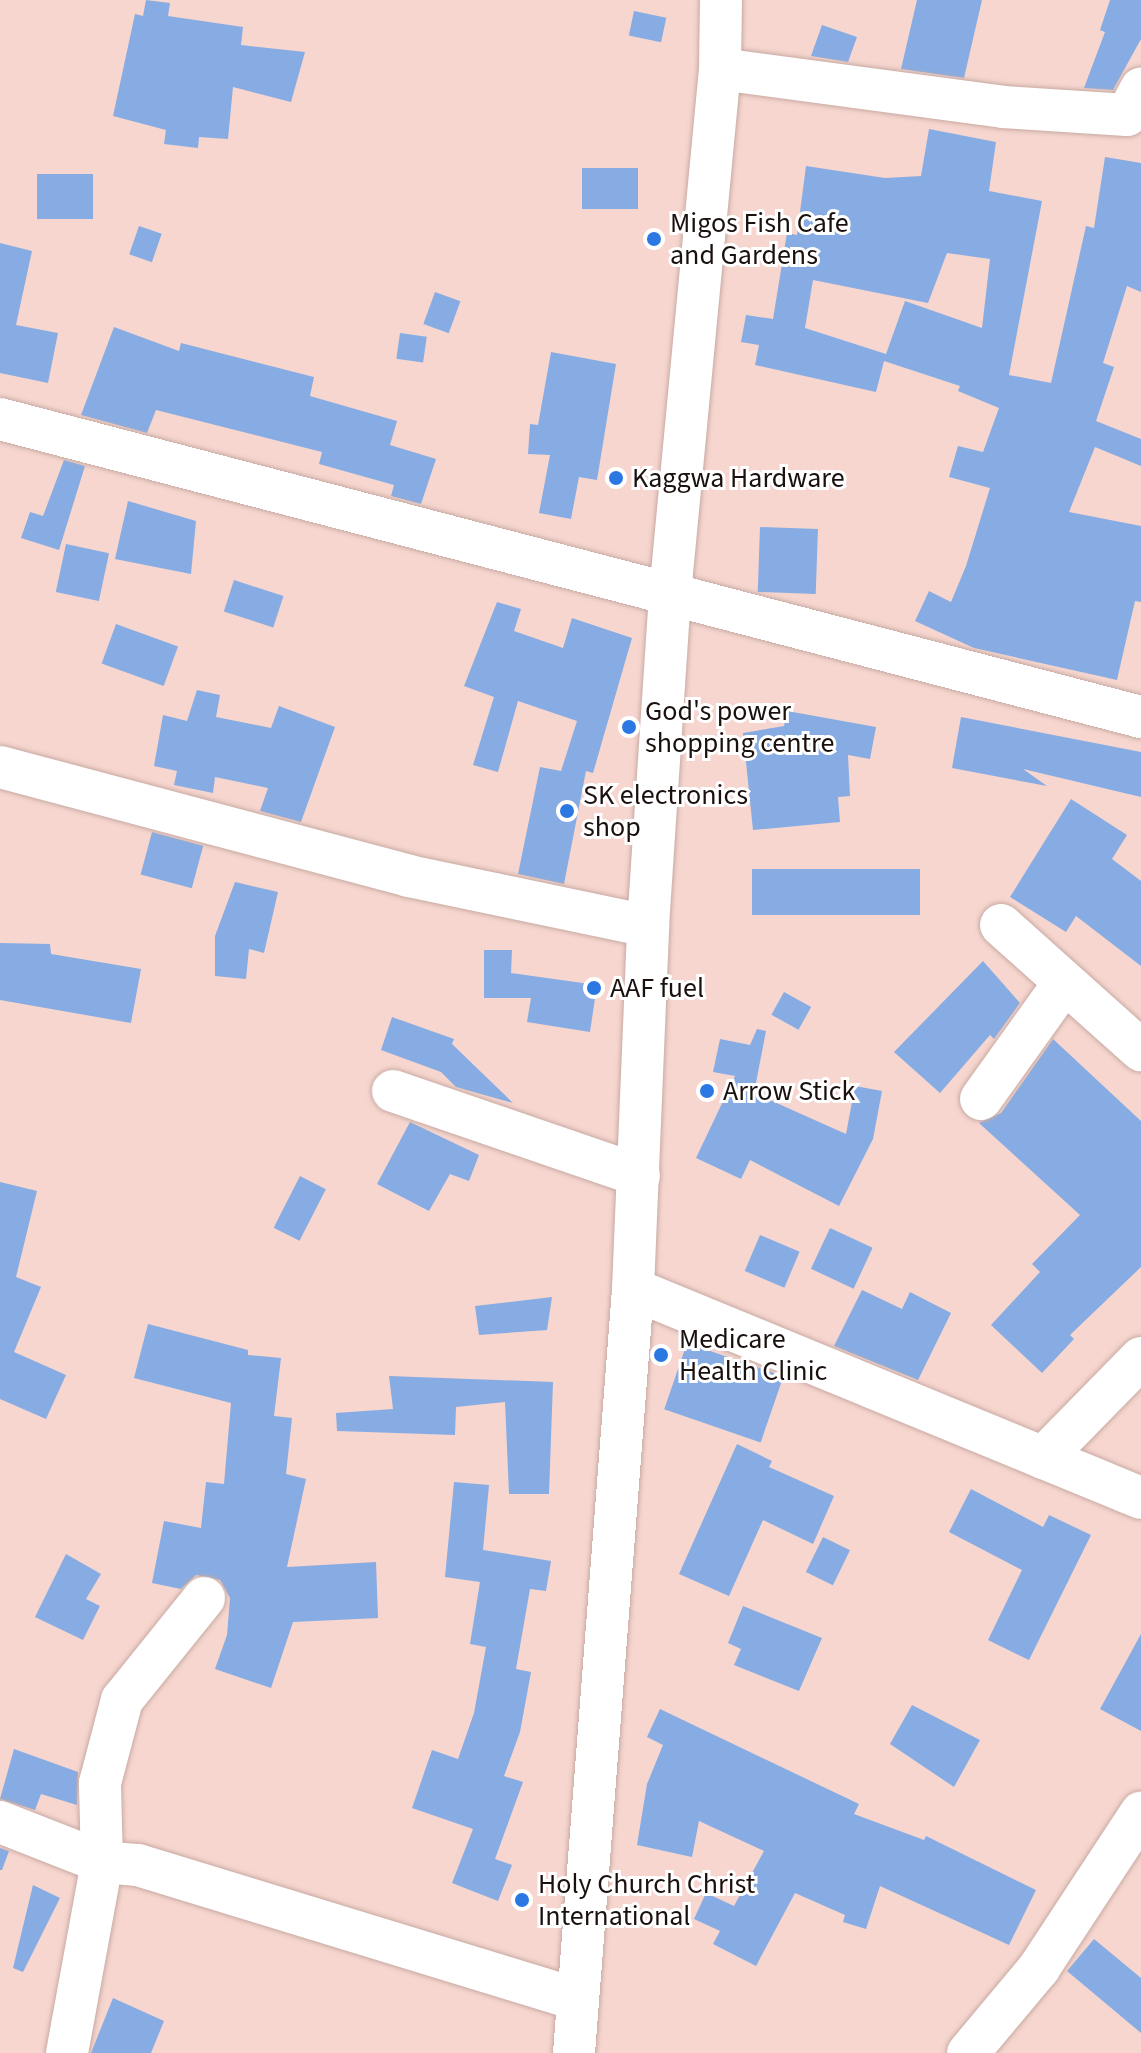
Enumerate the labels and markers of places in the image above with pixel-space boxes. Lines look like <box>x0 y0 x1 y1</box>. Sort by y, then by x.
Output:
place label: Migos Fish Cafe and Gardens <box>670 206 849 272</box>
marker: Migos Fish Cafe and Gardens <box>645 230 663 248</box>
place label: Kaggwa Hardware <box>632 461 845 495</box>
marker: Kaggwa Hardware <box>607 469 625 487</box>
place label: God's power shopping centre <box>645 694 834 760</box>
marker: God's power shopping centre <box>620 718 638 736</box>
place label: SK electronics shop <box>583 778 748 844</box>
marker: SK electronics shop <box>558 802 576 820</box>
place label: AAF fuel <box>610 971 704 1005</box>
marker: AAF fuel <box>585 979 603 997</box>
place label: Arrow Stick <box>723 1074 855 1108</box>
marker: Arrow Stick <box>698 1082 716 1100</box>
place label: Medicare Health Clinic <box>679 1322 827 1388</box>
marker: Medicare Health Clinic <box>650 1344 672 1366</box>
place label: Holy Church Christ International <box>538 1867 755 1933</box>
marker: Holy Church Christ International <box>513 1891 531 1909</box>

